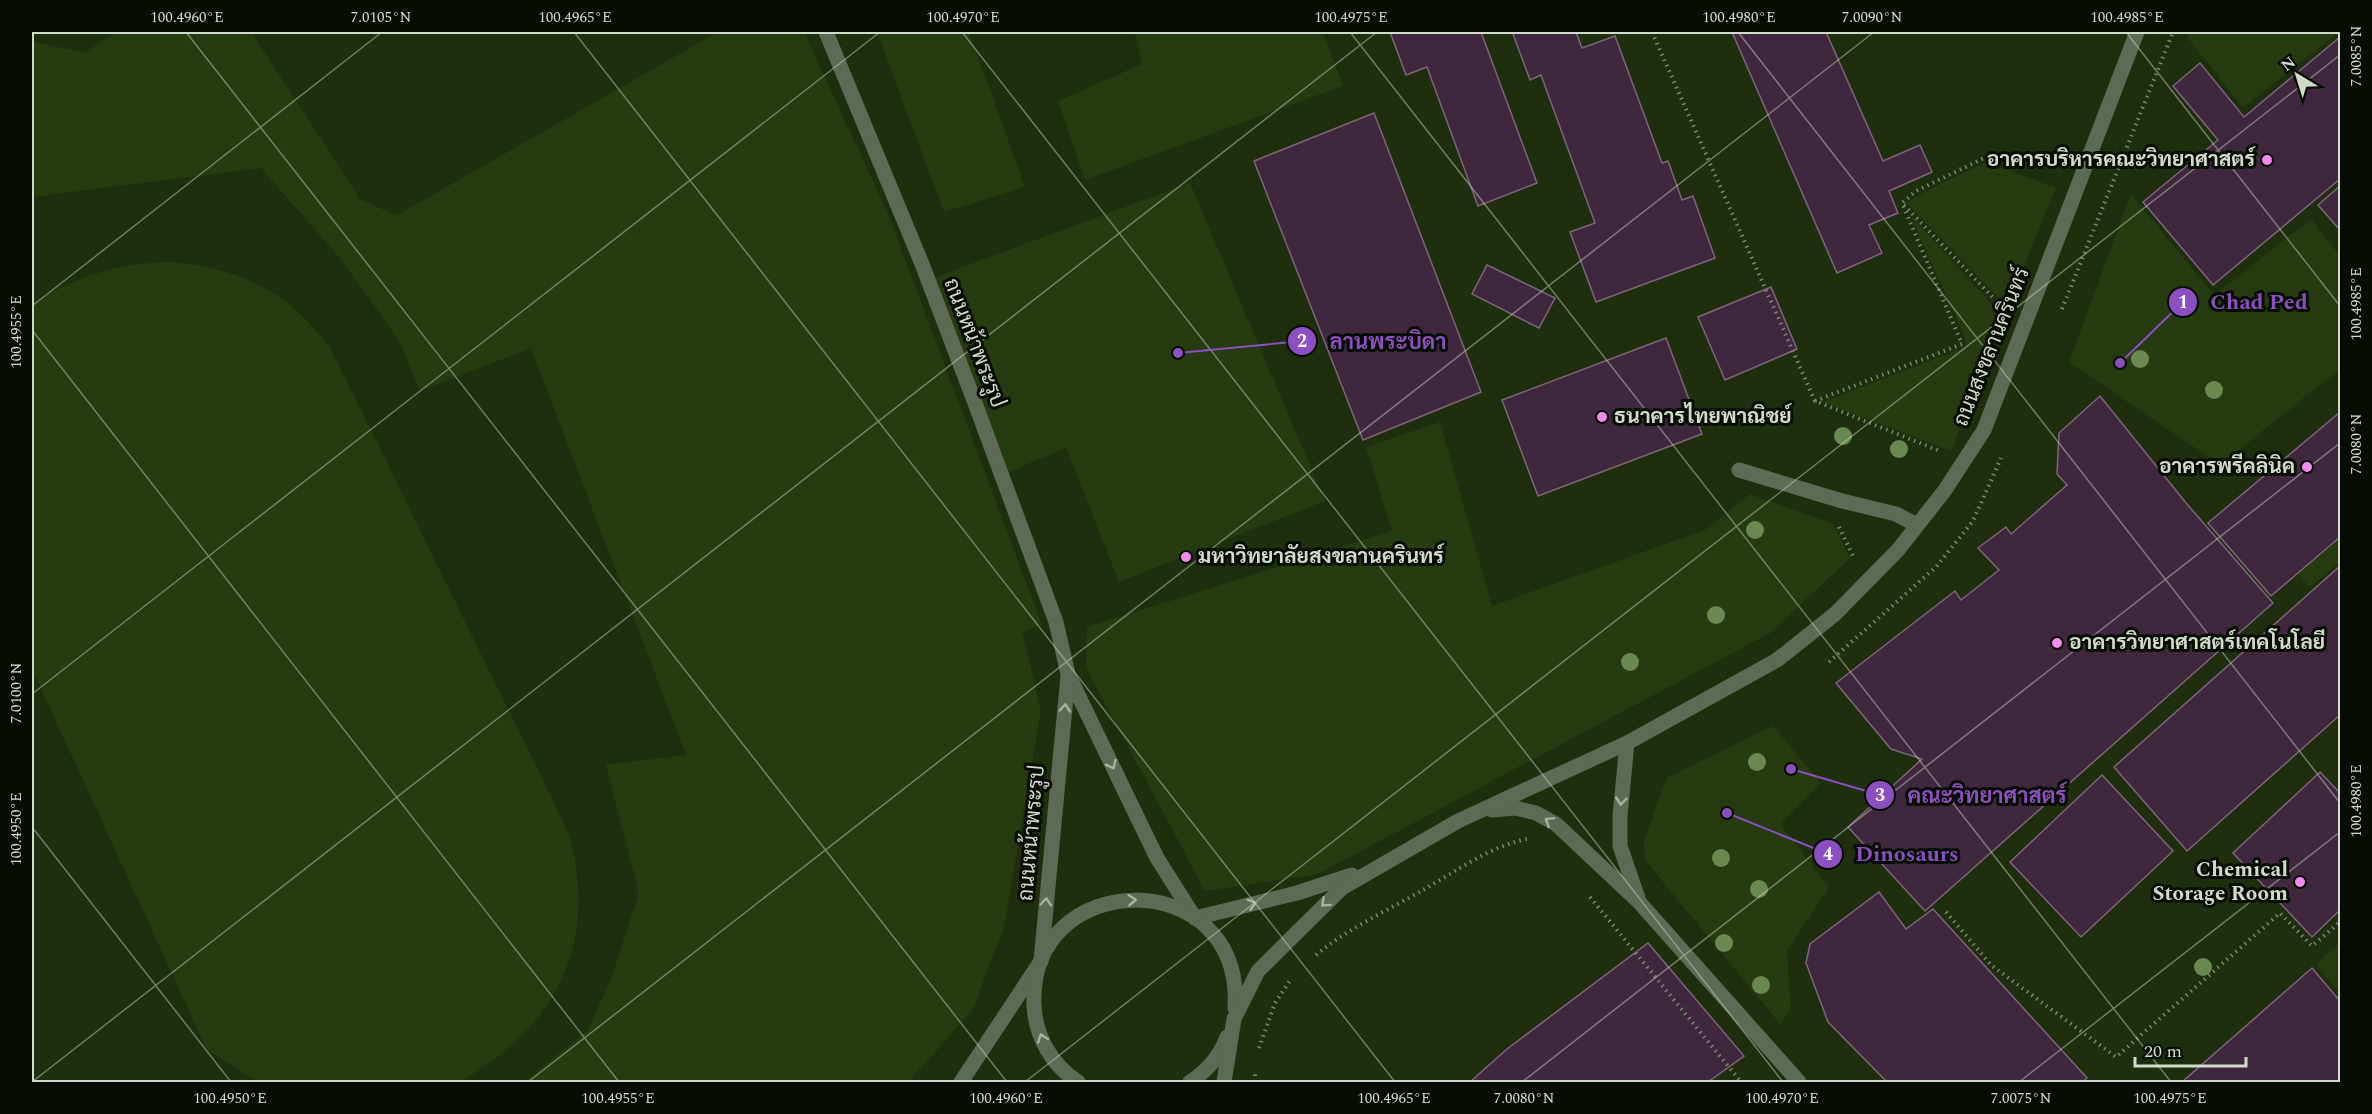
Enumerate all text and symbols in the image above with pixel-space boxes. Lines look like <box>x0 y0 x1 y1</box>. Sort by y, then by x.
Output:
text: 100.4960°E <box>150 6 224 29</box>
text: 7.0105°N <box>351 6 411 29</box>
text: 100.4965°E <box>538 6 612 29</box>
text: 100.4970°E <box>926 6 1000 29</box>
text: 100.4975°E <box>1314 6 1388 29</box>
text: 100.4980°E <box>1702 6 1776 29</box>
text: 7.0090°N <box>1842 6 1902 29</box>
text: 100.4985°E <box>2090 6 2164 29</box>
text: 7.0085°N <box>2345 26 2368 86</box>
north arrow <box>2267 45 2327 105</box>
text: N <box>2276 50 2301 77</box>
place label: อาคารบริหารคณะวิทยาศาสตร์ <box>1987 144 2256 176</box>
marker: อาคารบริหารคณะวิทยาศาสตร์ <box>2260 153 2274 167</box>
street label: ถนนสงขลานครินทร์ <box>1945 263 2039 431</box>
text: 100.4985°E <box>2345 267 2368 341</box>
street label: ถนนหน้าพระรูป <box>935 274 1013 412</box>
callout: Chad Ped <box>2168 282 2320 322</box>
text: Chad Ped <box>2210 286 2308 319</box>
text: 1 <box>2178 289 2188 316</box>
text: 100.4955°E <box>5 295 28 369</box>
callout: ลานพระบิดา <box>1287 321 1459 361</box>
text: ลานพระบิดา <box>1329 326 1447 359</box>
text: 2 <box>1297 328 1307 355</box>
place label: ธนาคารไทยพาณิชย์ <box>1614 401 1793 433</box>
marker: ธนาคารไทยพาณิชย์ <box>1595 410 1609 424</box>
text: 7.0080°N <box>2345 414 2368 474</box>
place label: อาคารพรีคลินิค <box>2159 451 2295 483</box>
marker: อาคารพรีคลินิค <box>2300 460 2314 474</box>
place label: มหาวิทยาลัยสงขลานครินทร์ <box>1198 541 1445 573</box>
marker: มหาวิทยาลัยสงขลานครินทร์ <box>1179 550 1193 564</box>
place label: อาคารวิทยาศาสตร์เทคโนโลยี <box>2069 627 2325 659</box>
marker: อาคารวิทยาศาสตร์เทคโนโลยี <box>2050 636 2064 650</box>
text: 7.0100°N <box>5 663 28 723</box>
one-way arrow <box>1058 704 1071 713</box>
one-way arrow <box>1104 758 1116 769</box>
street label: ถนนหน้าพระรูป <box>1010 764 1054 902</box>
text: 100.4980°E <box>2345 764 2368 838</box>
callout: คณะวิทยาศาสตร์ <box>1865 775 2078 815</box>
text: คณะวิทยาศาสตร์ <box>1908 780 2068 813</box>
text: 3 <box>1875 782 1885 809</box>
text: 100.4950°E <box>5 792 28 866</box>
one-way arrow <box>1615 796 1628 805</box>
one-way arrow <box>1545 816 1555 828</box>
callout: Dinosaurs <box>1813 834 1970 874</box>
text: Dinosaurs <box>1855 838 1959 871</box>
text: 4 <box>1823 841 1833 868</box>
place label: Chemical Storage Room <box>2152 854 2288 910</box>
marker: Chemical Storage Room <box>2293 875 2307 889</box>
one-way arrow <box>1127 893 1136 906</box>
one-way arrow <box>1321 896 1332 907</box>
one-way arrow <box>1039 898 1052 907</box>
one-way arrow <box>1247 898 1257 911</box>
scale bar <box>2135 1030 2246 1068</box>
one-way arrow <box>1036 1033 1049 1044</box>
text: 20 m <box>2144 1038 2182 1065</box>
text: 100.4950°E <box>193 1087 267 1110</box>
text: 100.4955°E <box>581 1087 655 1110</box>
text: 100.4960°E <box>969 1087 1043 1110</box>
text: 100.4965°E <box>1357 1087 1431 1110</box>
text: 7.0080°N <box>1494 1087 1554 1110</box>
text: 100.4970°E <box>1745 1087 1819 1110</box>
text: 7.0075°N <box>1991 1087 2051 1110</box>
text: 100.4975°E <box>2133 1087 2207 1110</box>

